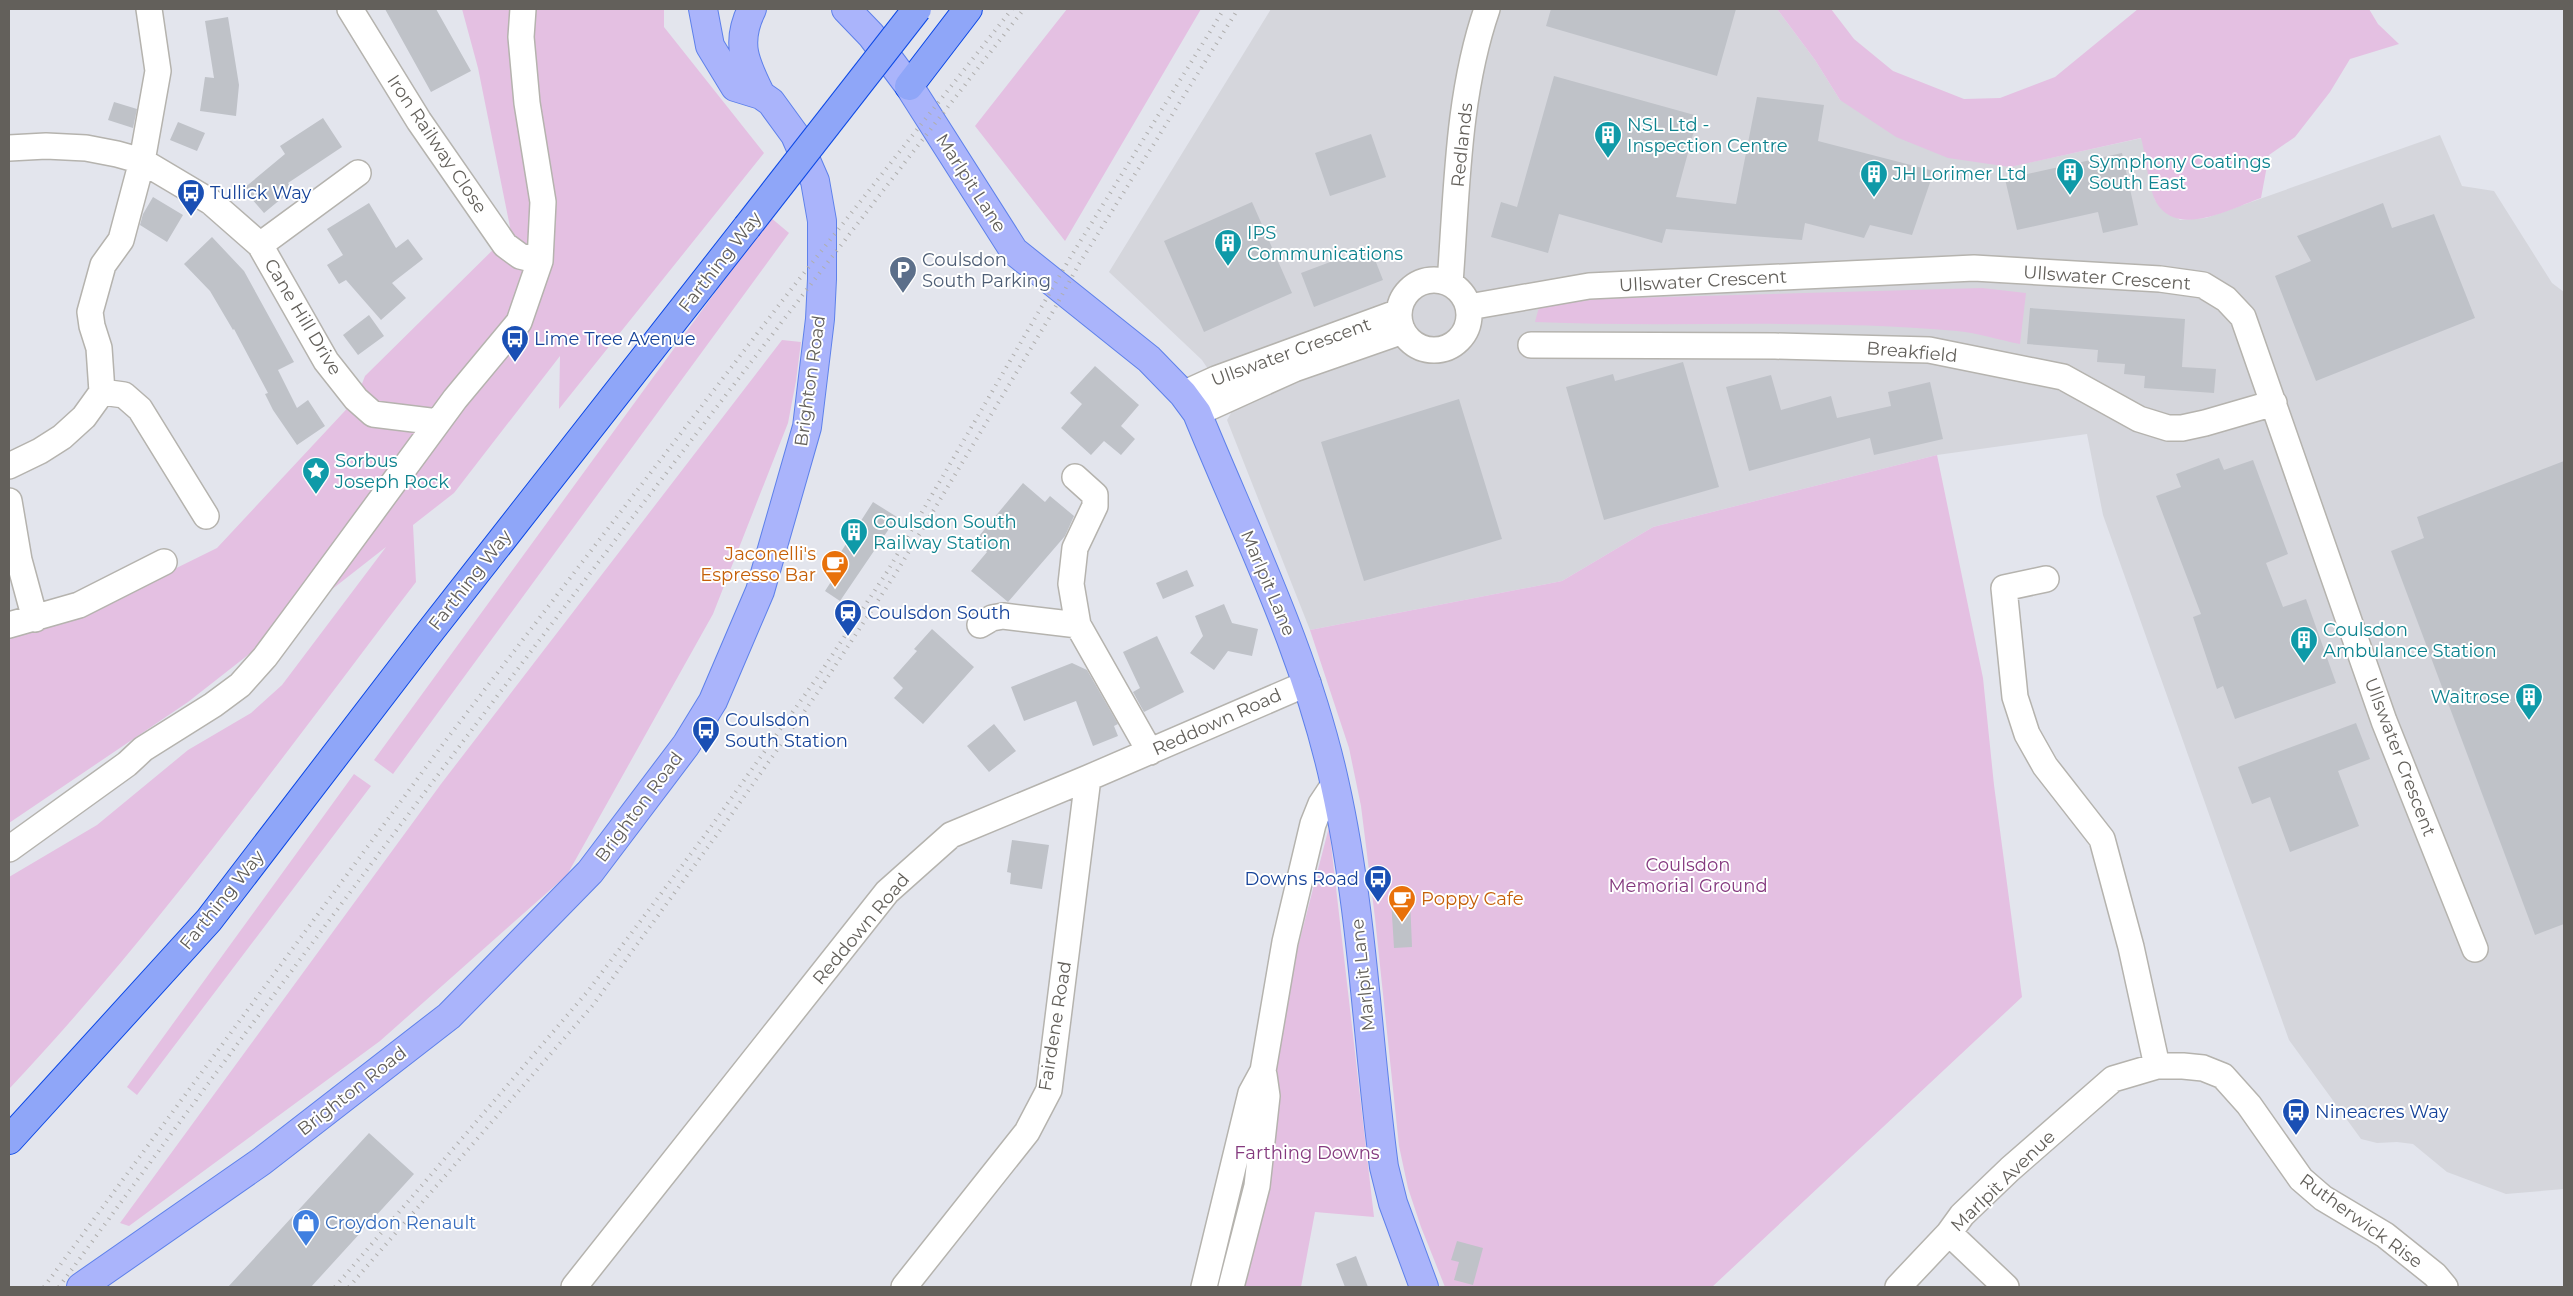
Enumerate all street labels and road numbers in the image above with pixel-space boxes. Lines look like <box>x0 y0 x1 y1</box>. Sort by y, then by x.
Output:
street label: Iron Railway Close <box>382 70 492 218</box>
street label: Redlands <box>1447 102 1477 188</box>
street label: Marlpit Lane <box>931 130 1011 236</box>
street label: Farthing Way <box>674 207 766 317</box>
street label: Cane Hill Drive <box>260 255 346 379</box>
street label: Ullswater Crescent <box>2022 261 2192 295</box>
street label: Ullswater Crescent <box>1618 266 1788 296</box>
street label: Ullswater Crescent <box>1208 313 1374 391</box>
street label: Brighton Road <box>790 314 830 448</box>
street label: Breakfield <box>1865 337 1959 367</box>
street label: Farthing Way <box>424 525 516 635</box>
street label: Marlpit Lane <box>1236 527 1300 639</box>
street label: Ullswater Crescent <box>2360 675 2440 839</box>
street label: Reddown Road <box>1149 684 1285 760</box>
street label: Brighton Road <box>590 748 688 866</box>
street label: Farthing Way <box>175 846 269 954</box>
street label: Reddown Road <box>808 869 914 989</box>
street label: Marlpit Lane <box>1346 918 1380 1032</box>
street label: Fairdene Road <box>1034 959 1076 1093</box>
street label: Brighton Road <box>293 1042 411 1140</box>
street label: Marlpit Avenue <box>1946 1126 2060 1236</box>
street label: Rutherwick Rise <box>2295 1169 2427 1273</box>

